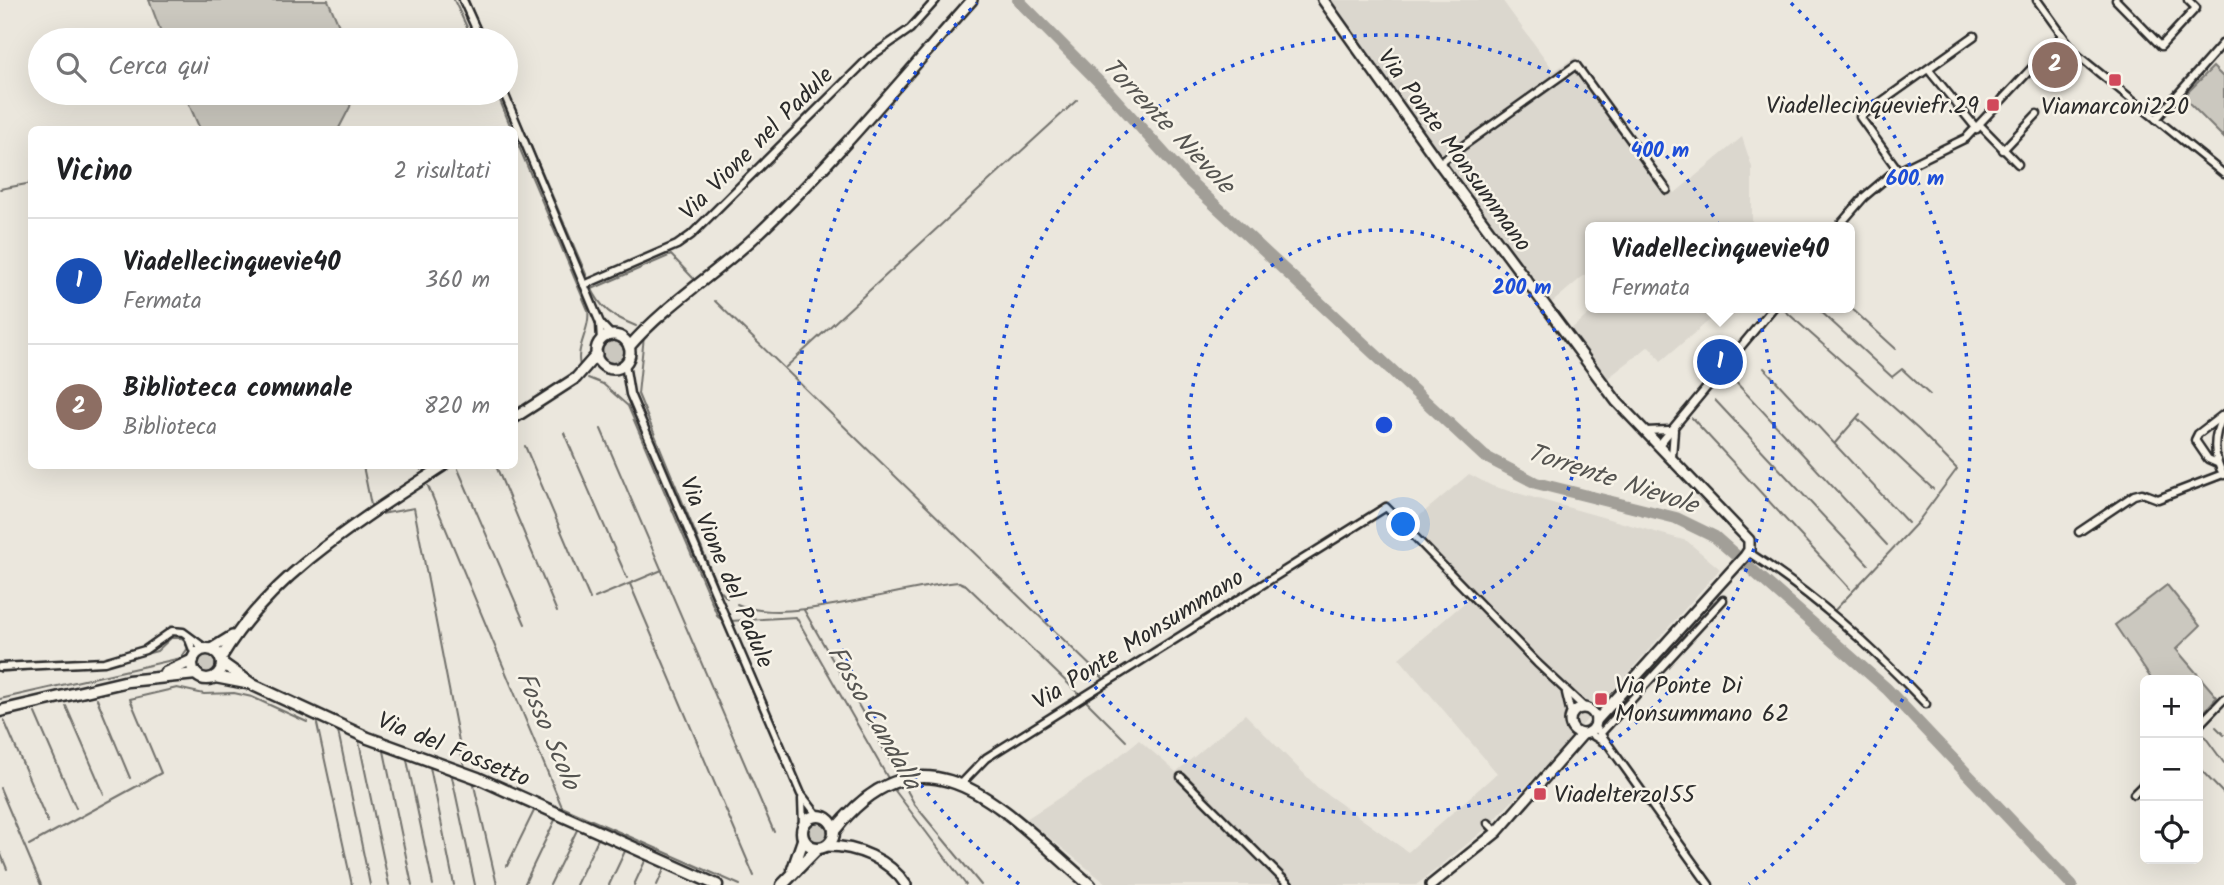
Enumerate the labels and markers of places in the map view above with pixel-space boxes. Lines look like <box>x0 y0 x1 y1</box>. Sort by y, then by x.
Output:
pin: 2 <box>2032 39 2078 91</box>
marker: Viamarconi220 <box>2107 72 2123 88</box>
place label: Viadellecinqueviefr.29 <box>1766 87 1979 126</box>
place label: Viamarconi220 <box>2041 88 2189 127</box>
marker: Viadellecinqueviefr.29 <box>1985 97 2001 113</box>
pin: 1 <box>1697 336 1743 388</box>
centre of rings <box>1372 413 1396 437</box>
place label: Via Ponte Di Monsummano 62 <box>1615 667 1789 734</box>
marker: Via Ponte Di Monsummano 62 <box>1593 691 1609 707</box>
place label: Viadelterzo155 <box>1554 776 1697 815</box>
marker: Viadelterzo155 <box>1532 786 1548 802</box>

